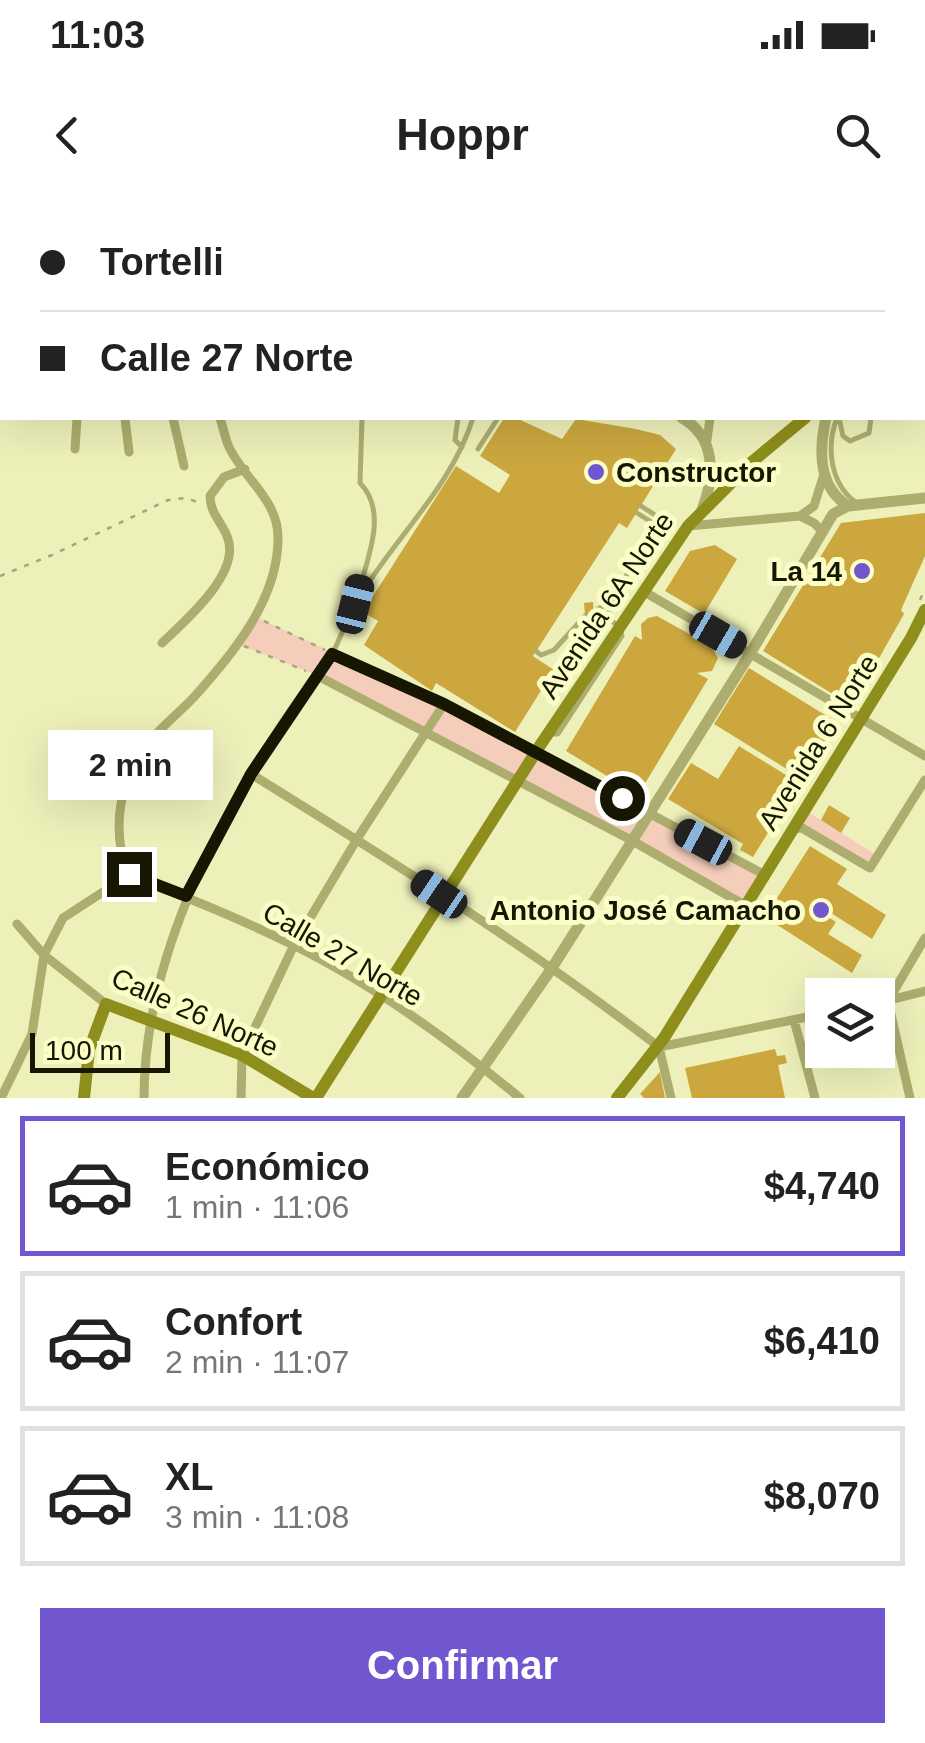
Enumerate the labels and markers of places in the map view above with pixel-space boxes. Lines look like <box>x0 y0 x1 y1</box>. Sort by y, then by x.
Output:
place label: Constructor <box>616 457 776 488</box>
marker: Constructor <box>585 461 607 483</box>
place label: La 14 <box>770 556 842 587</box>
marker: La 14 <box>851 560 873 582</box>
place label: Antonio José Camacho <box>490 895 801 926</box>
marker: Antonio José Camacho <box>810 899 832 921</box>

